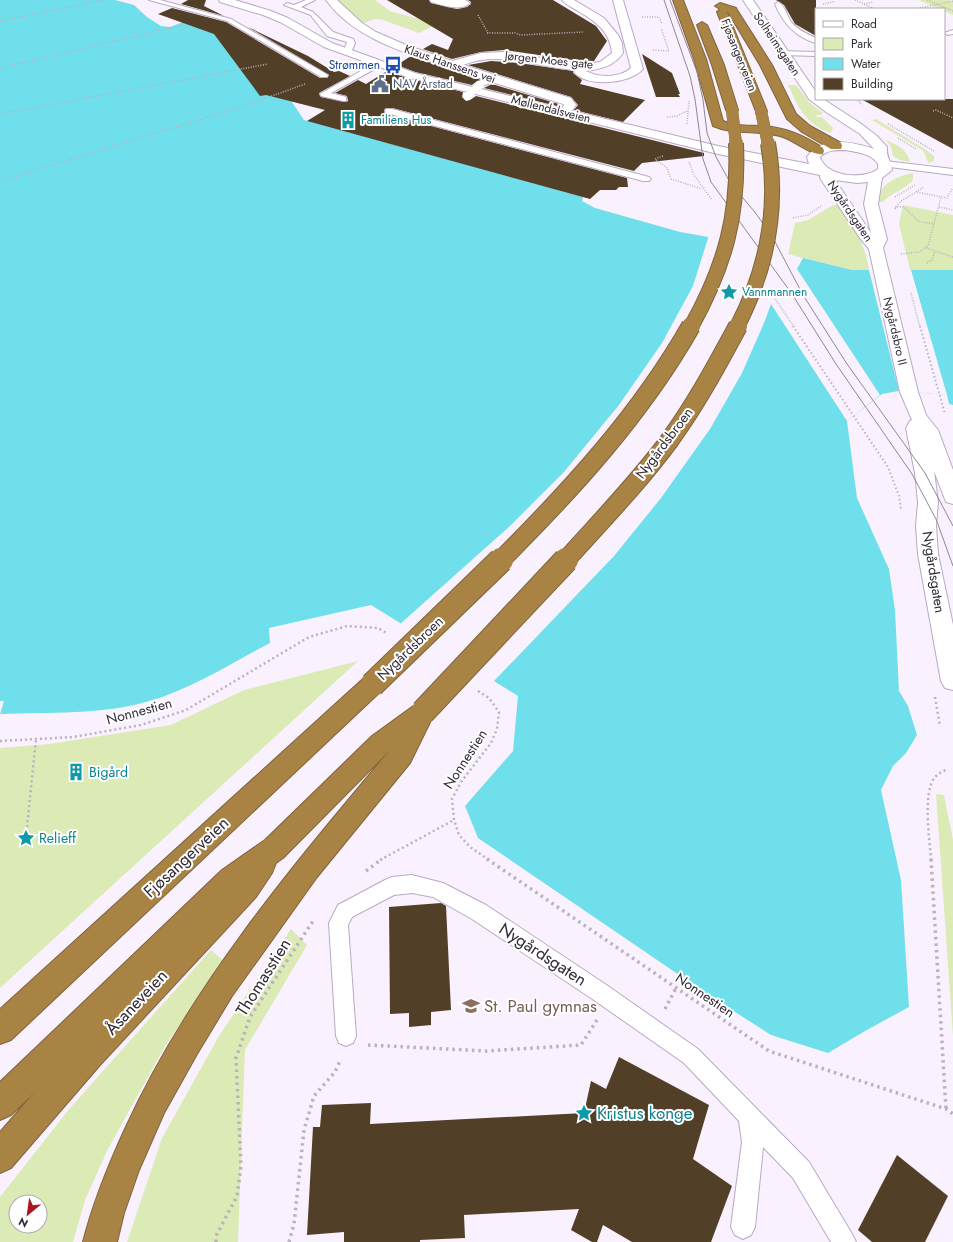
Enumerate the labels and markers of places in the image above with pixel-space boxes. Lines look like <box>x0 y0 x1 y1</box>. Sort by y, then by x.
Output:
bus stop icon: Strømmen <box>383 55 403 75</box>
place label: Strømmen <box>329 56 380 74</box>
public building icon: NAV Årstad <box>370 74 390 94</box>
place label: NAV Årstad <box>393 75 453 93</box>
building icon: Familiens Hus <box>338 110 358 130</box>
place label: Familiens Hus <box>361 111 432 129</box>
place icon: Vannmannen <box>719 282 739 302</box>
place label: Vannmannen <box>742 283 807 301</box>
building icon: Bigård <box>66 762 86 782</box>
place label: Bigård <box>89 762 128 782</box>
place icon: Relieff <box>16 828 36 848</box>
place label: Relieff <box>39 828 77 848</box>
place label: St. Paul gymnas <box>484 994 597 1018</box>
school or university icon: St. Paul gymnas <box>461 996 481 1016</box>
place label: Kristus konge <box>597 1101 693 1125</box>
place icon: Kristus konge <box>574 1103 594 1123</box>

